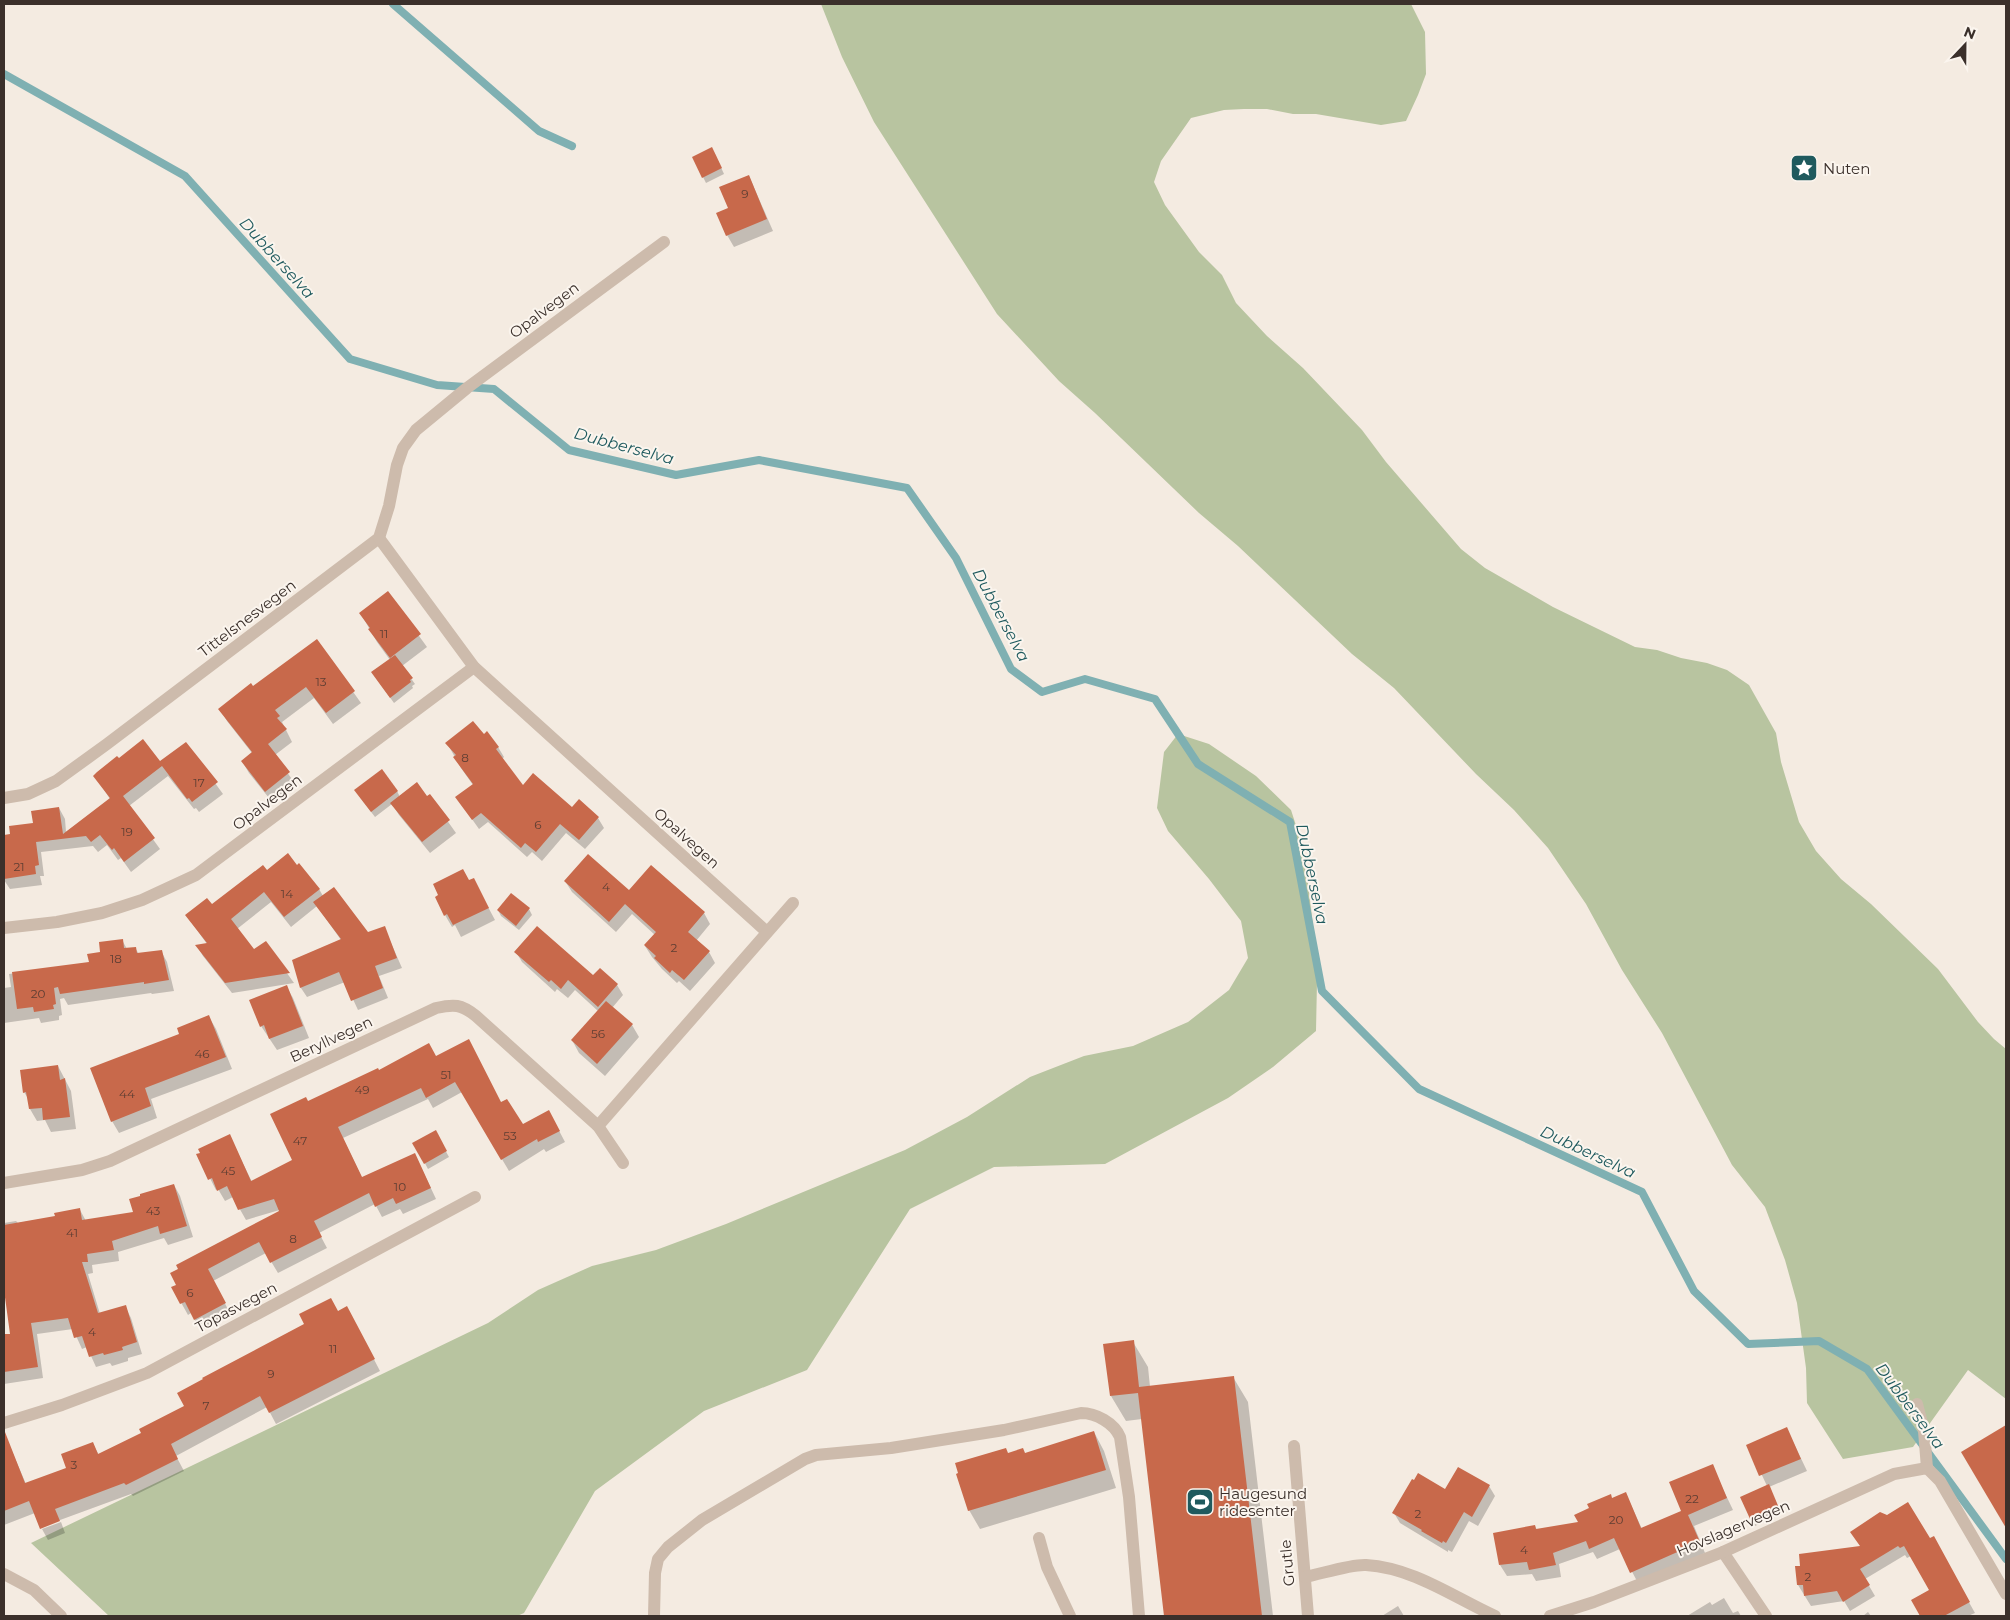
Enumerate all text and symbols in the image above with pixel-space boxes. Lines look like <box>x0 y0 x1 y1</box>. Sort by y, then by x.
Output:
north arrow <box>1940 20 1990 70</box>
text: N <box>1961 22 1978 43</box>
place icon: Nuten <box>1789 153 1819 183</box>
place label: Nuten <box>1823 159 1870 178</box>
house number: 9 <box>741 186 749 201</box>
water label: Dubberselva <box>236 213 319 303</box>
street label: Opalvegen <box>506 278 582 342</box>
water label: Dubberselva <box>572 424 676 469</box>
water label: Dubberselva <box>968 565 1034 665</box>
street label: Tittelsnesvegen <box>194 575 300 661</box>
house number: 11 <box>380 626 388 641</box>
house number: 13 <box>315 674 327 689</box>
house number: 8 <box>461 750 469 765</box>
street label: Opalvegen <box>229 770 305 834</box>
house number: 17 <box>193 775 205 790</box>
street label: Opalvegen <box>650 803 724 873</box>
house number: 6 <box>534 817 542 832</box>
water label: Dubberselva <box>1292 822 1332 926</box>
house number: 19 <box>121 824 133 839</box>
house number: 21 <box>13 859 25 874</box>
house number: 4 <box>602 879 610 894</box>
house number: 14 <box>281 886 293 901</box>
house number: 2 <box>671 940 678 955</box>
house number: 18 <box>110 951 122 966</box>
house number: 20 <box>31 986 45 1001</box>
street label: Beryllvegen <box>287 1012 375 1066</box>
house number: 56 <box>591 1026 605 1041</box>
house number: 46 <box>194 1046 210 1061</box>
house number: 51 <box>440 1067 452 1082</box>
house number: 49 <box>354 1082 370 1097</box>
house number: 44 <box>119 1086 135 1101</box>
water label: Dubberselva <box>1537 1122 1639 1182</box>
house number: 53 <box>503 1128 517 1143</box>
house number: 47 <box>293 1133 307 1148</box>
house number: 45 <box>221 1163 236 1178</box>
house number: 10 <box>394 1179 406 1194</box>
house number: 43 <box>146 1203 160 1218</box>
house number: 41 <box>66 1225 78 1240</box>
house number: 8 <box>289 1231 297 1246</box>
street label: Topasvegen <box>192 1278 280 1336</box>
house number: 6 <box>186 1285 194 1300</box>
house number: 4 <box>88 1324 96 1339</box>
house number: 11 <box>329 1341 337 1356</box>
water label: Dubberselva <box>1871 1359 1949 1453</box>
house number: 9 <box>267 1366 275 1381</box>
house number: 7 <box>202 1398 210 1413</box>
house number: 3 <box>71 1457 78 1472</box>
place label: Haugesund ridesenter <box>1219 1484 1307 1520</box>
sports icon: Haugesund ridesenter <box>1185 1487 1215 1517</box>
house number: 22 <box>1685 1491 1699 1506</box>
street label: Hovslagervegen <box>1673 1495 1793 1561</box>
house number: 2 <box>1415 1506 1422 1521</box>
house number: 20 <box>1609 1512 1623 1527</box>
street label: Grutle <box>1275 1539 1299 1587</box>
house number: 4 <box>1520 1542 1528 1557</box>
house number: 2 <box>1805 1569 1812 1584</box>

